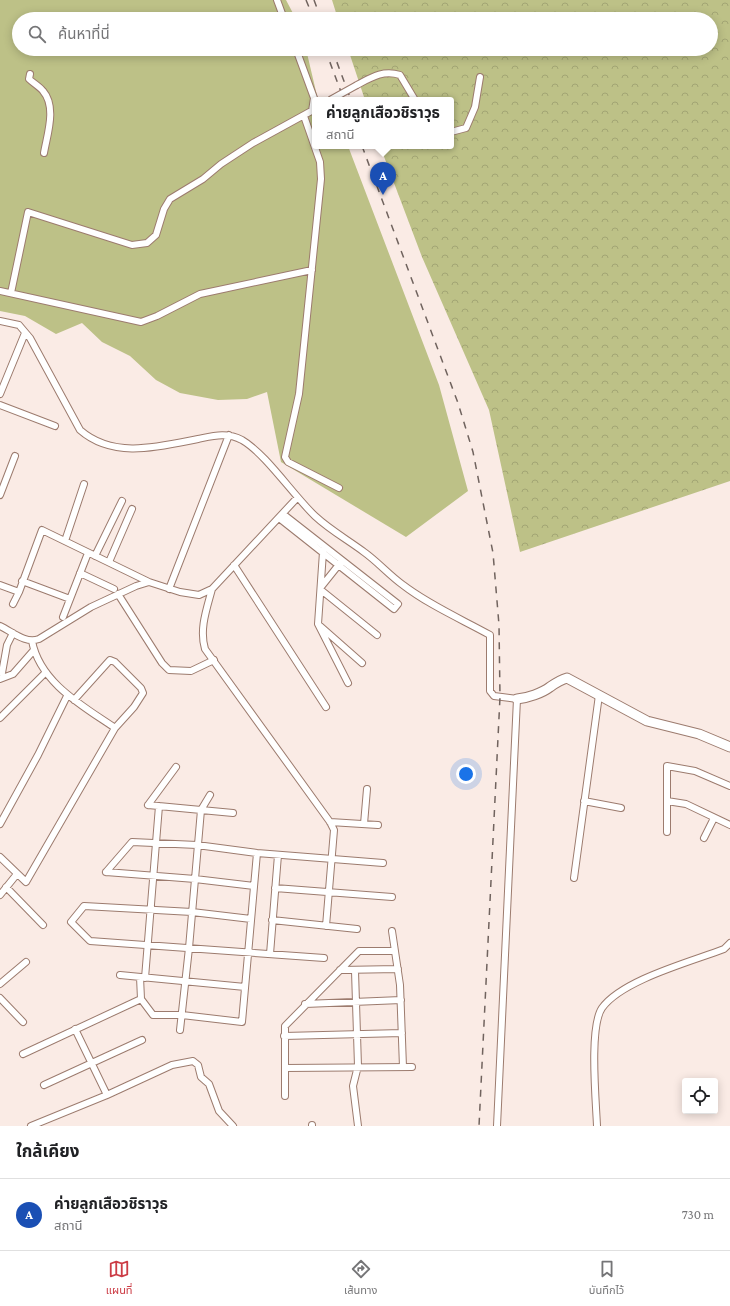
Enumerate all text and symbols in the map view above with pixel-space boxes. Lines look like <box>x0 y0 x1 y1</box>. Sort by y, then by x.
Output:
search box <box>12 12 718 56</box>
icon: search <box>26 23 48 45</box>
text: ค้นหาที่นี่ <box>58 26 110 42</box>
popup <box>312 97 454 149</box>
text: ค่ายลูกเสือวชิราวุธ <box>326 105 440 121</box>
text: สถานี <box>326 127 355 142</box>
pin: A <box>370 162 396 195</box>
your location <box>456 764 476 784</box>
map controls <box>682 1078 718 1114</box>
button: locate <box>682 1078 718 1114</box>
text: ใกล้เคียง <box>16 1142 79 1161</box>
text: ค่ายลูกเสือวชิราวุธ <box>54 1196 168 1212</box>
text: A <box>25 1207 33 1222</box>
text: 730 m <box>682 1207 714 1222</box>
text: สถานี <box>54 1218 83 1233</box>
tab: แผนที่ <box>106 1258 133 1299</box>
tab: เส้นทาง <box>344 1258 377 1299</box>
tab: บันทึกไว้ <box>589 1258 624 1299</box>

